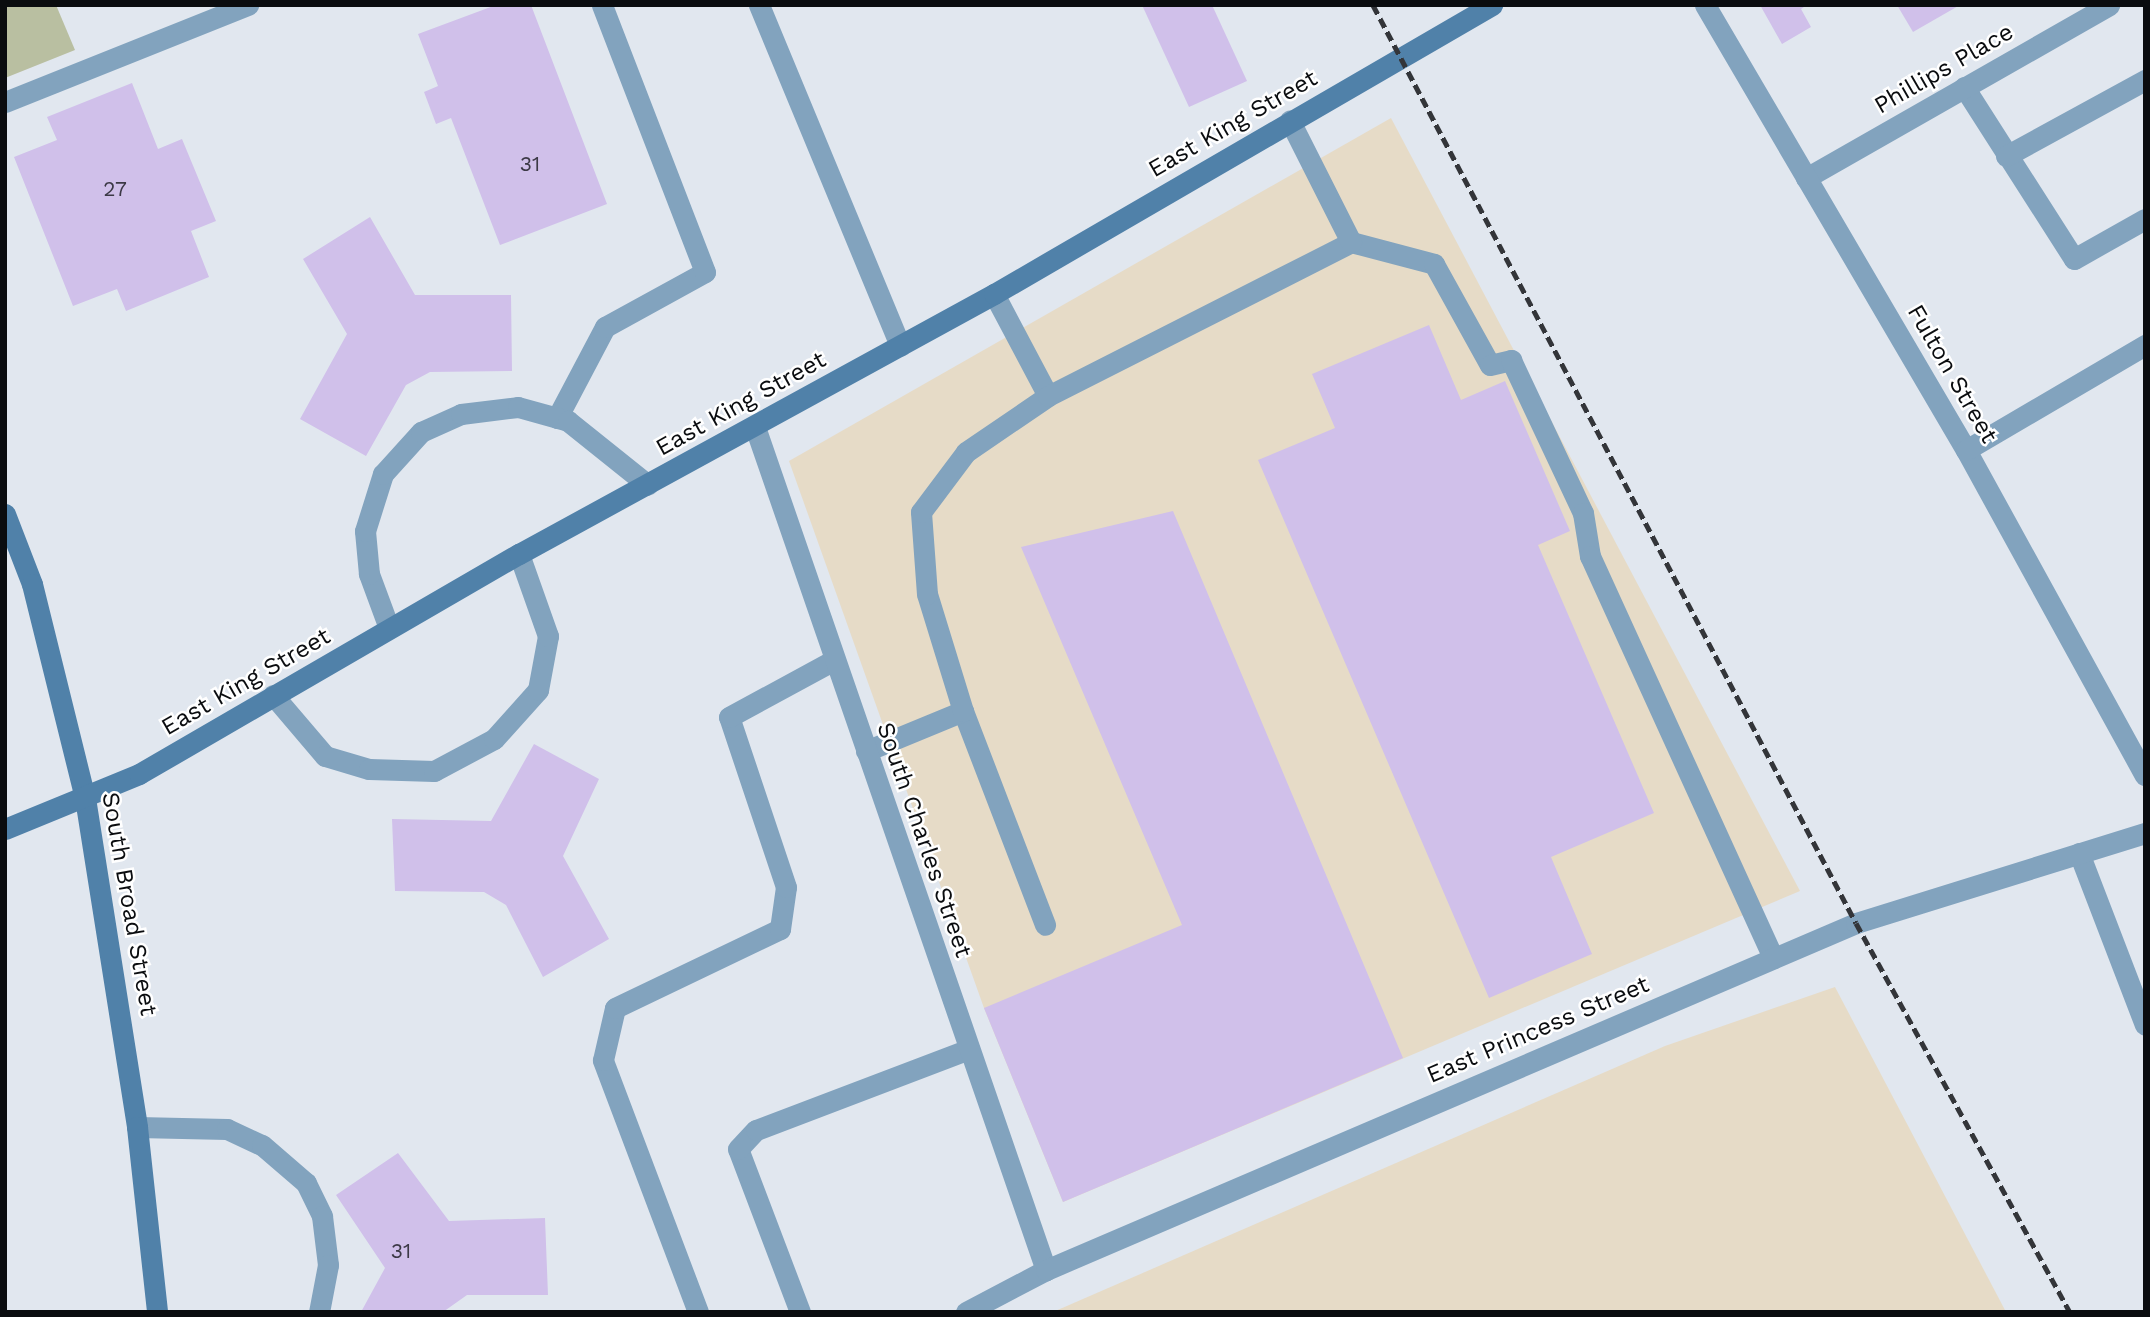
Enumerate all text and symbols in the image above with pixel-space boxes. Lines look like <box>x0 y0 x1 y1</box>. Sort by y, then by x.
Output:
street label: Phillips Place <box>1869 18 2019 120</box>
street label: East King Street <box>1144 64 1322 184</box>
house number: 31 <box>520 151 540 177</box>
house number: 27 <box>103 176 127 202</box>
street label: Fulton Street <box>1901 300 2003 448</box>
street label: East King Street <box>651 345 831 463</box>
street label: East King Street <box>157 622 335 742</box>
street label: South Charles Street <box>870 719 978 961</box>
street label: South Broad Street <box>95 790 163 1018</box>
street label: East Princess Street <box>1423 970 1653 1090</box>
house number: 31 <box>391 1238 411 1264</box>

